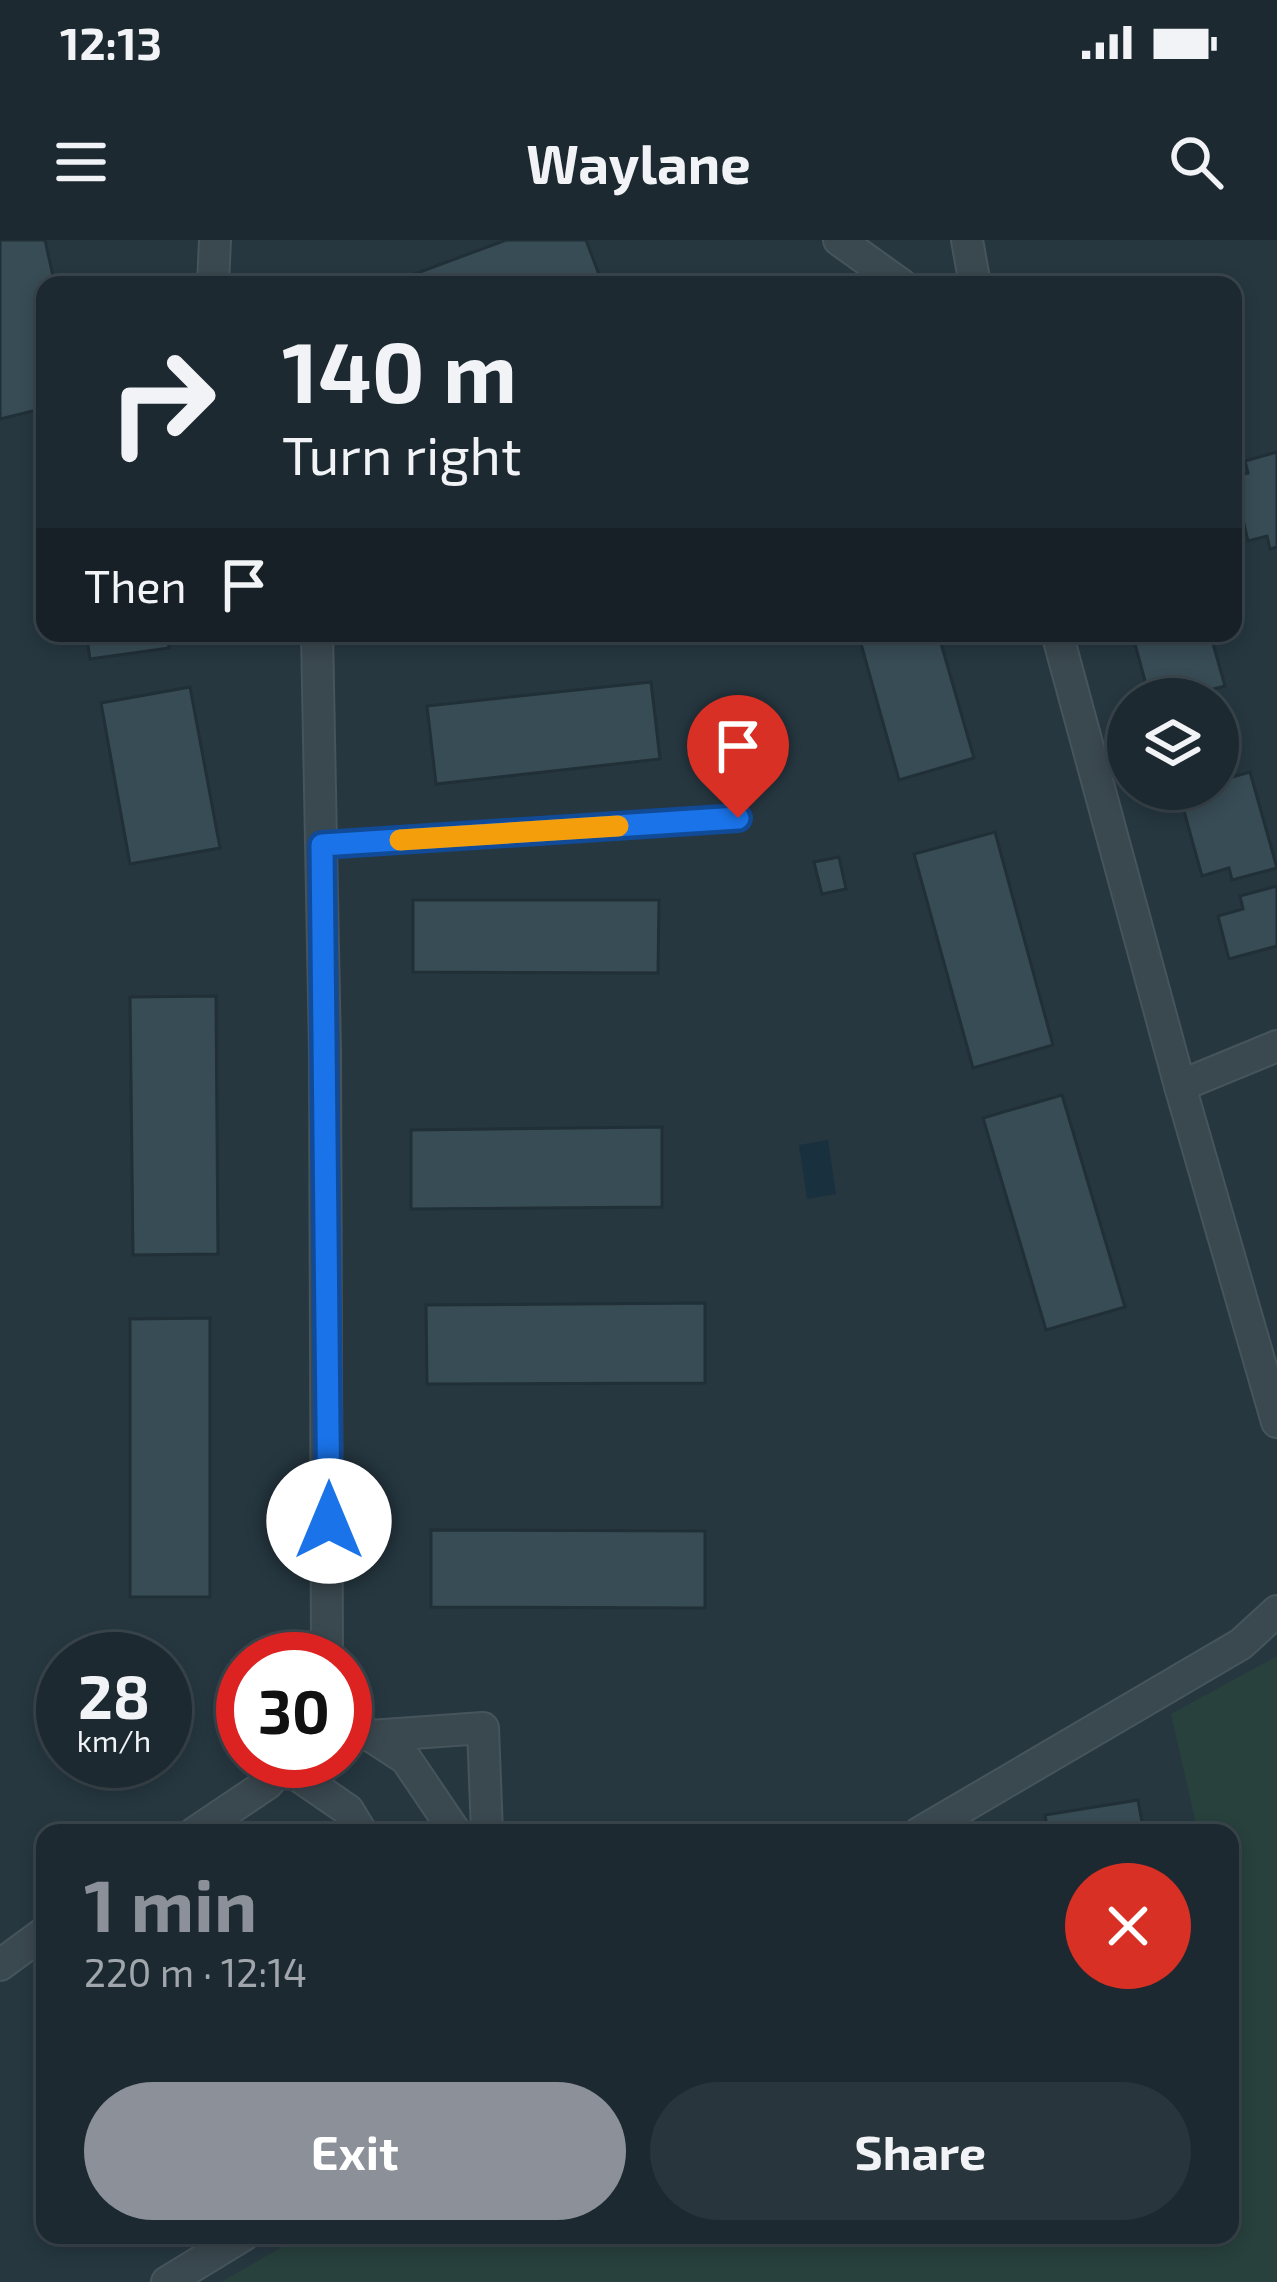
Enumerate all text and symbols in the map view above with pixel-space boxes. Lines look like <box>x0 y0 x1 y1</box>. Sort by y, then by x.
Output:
text: 12:13 <box>60 15 162 69</box>
icon: menu <box>48 129 114 195</box>
icon: search <box>1163 129 1229 195</box>
text: Waylane <box>526 130 751 195</box>
text: 140 m <box>282 319 517 420</box>
icon: right <box>84 324 240 480</box>
text: Turn right <box>282 421 522 486</box>
icon: arrive <box>211 552 277 618</box>
text: Then <box>84 558 187 612</box>
map controls <box>1107 678 1239 810</box>
button: layers <box>1107 678 1239 810</box>
pin <box>687 695 789 818</box>
icon: arrive <box>705 713 771 779</box>
position arrow <box>266 1458 392 1584</box>
speed limit sign: 30 <box>216 1632 372 1788</box>
text: 28 <box>78 1659 150 1731</box>
text: km/h <box>77 1722 151 1758</box>
text: 1 min <box>84 1860 257 1946</box>
button: close <box>1065 1863 1191 1989</box>
text: 220 m · 12:14 <box>84 1948 307 1995</box>
button: Exit <box>84 2082 626 2220</box>
button: Share <box>650 2082 1191 2220</box>

